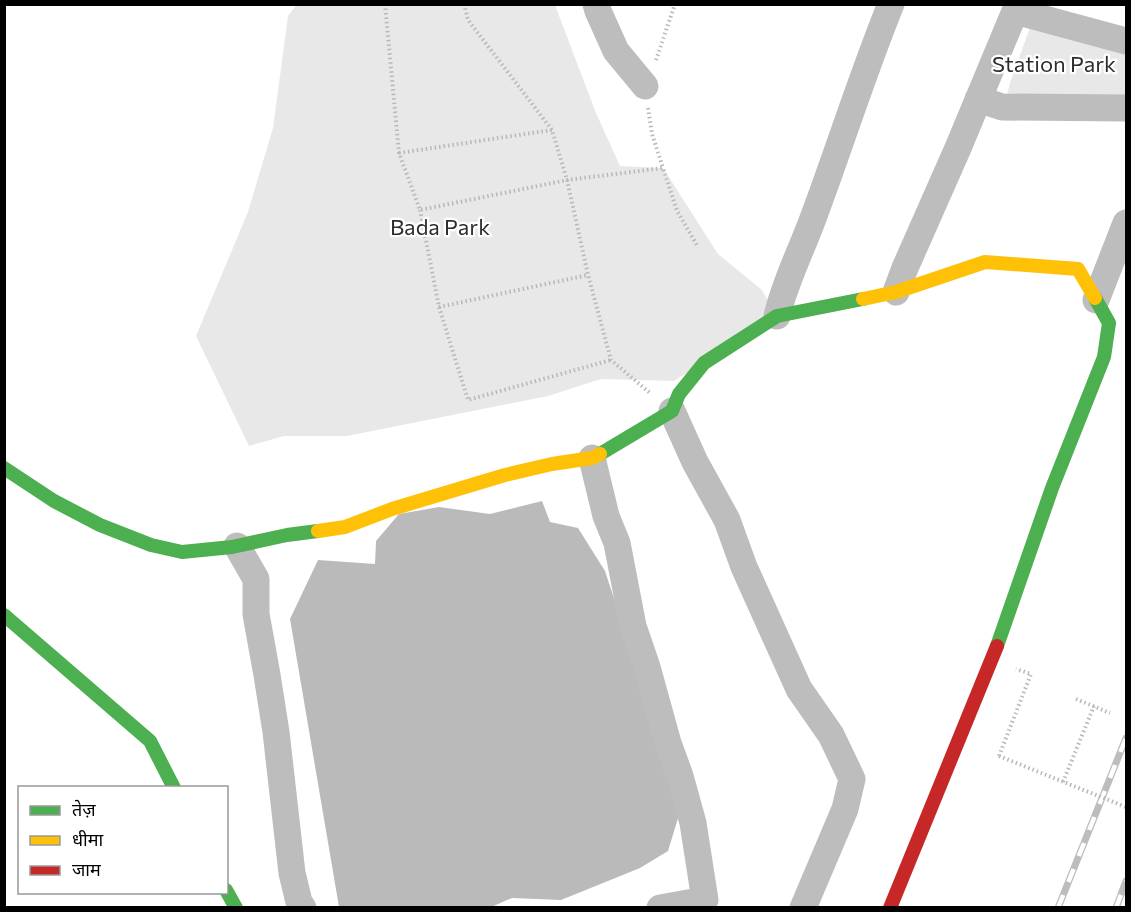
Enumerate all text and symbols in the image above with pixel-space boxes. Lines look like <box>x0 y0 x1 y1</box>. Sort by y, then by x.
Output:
park label: Station Park <box>992 50 1116 77</box>
park label: Bada Park <box>390 213 490 240</box>
legend <box>18 786 228 894</box>
text: तेज़ <box>72 798 96 820</box>
text: धीमा <box>72 828 103 850</box>
text: जाम <box>72 858 102 880</box>

